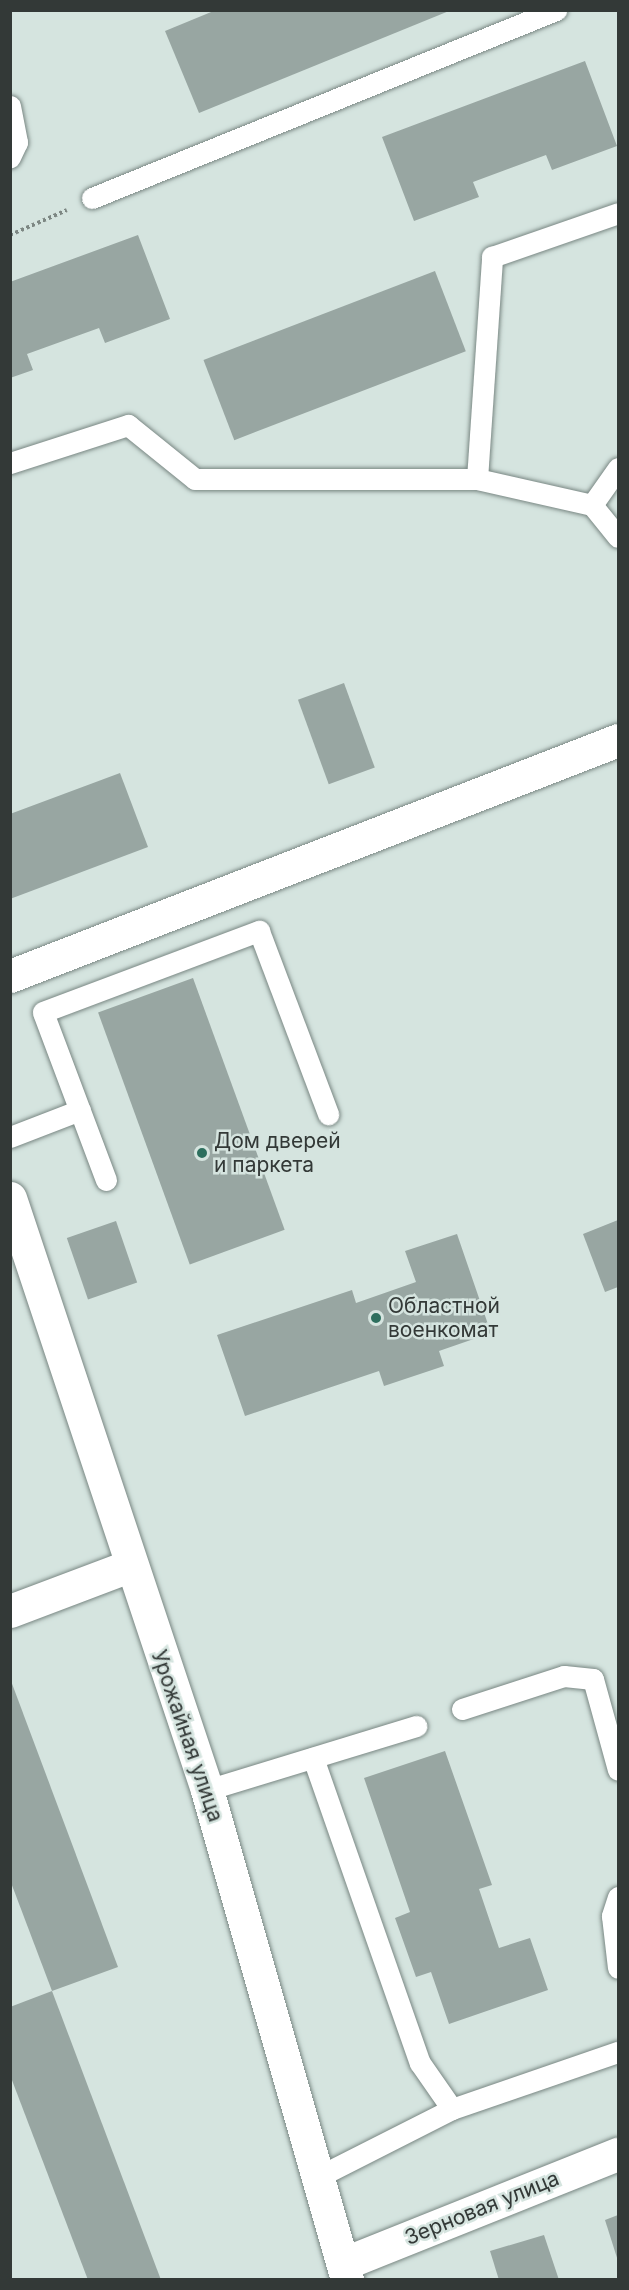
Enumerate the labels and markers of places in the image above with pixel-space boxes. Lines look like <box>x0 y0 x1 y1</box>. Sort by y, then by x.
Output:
place label: Дом дверей и паркета <box>214 1128 341 1178</box>
marker: Дом дверей и паркета <box>195 1146 209 1160</box>
place label: Областной военкомат <box>388 1293 500 1343</box>
marker: Областной военкомат <box>369 1311 383 1325</box>

